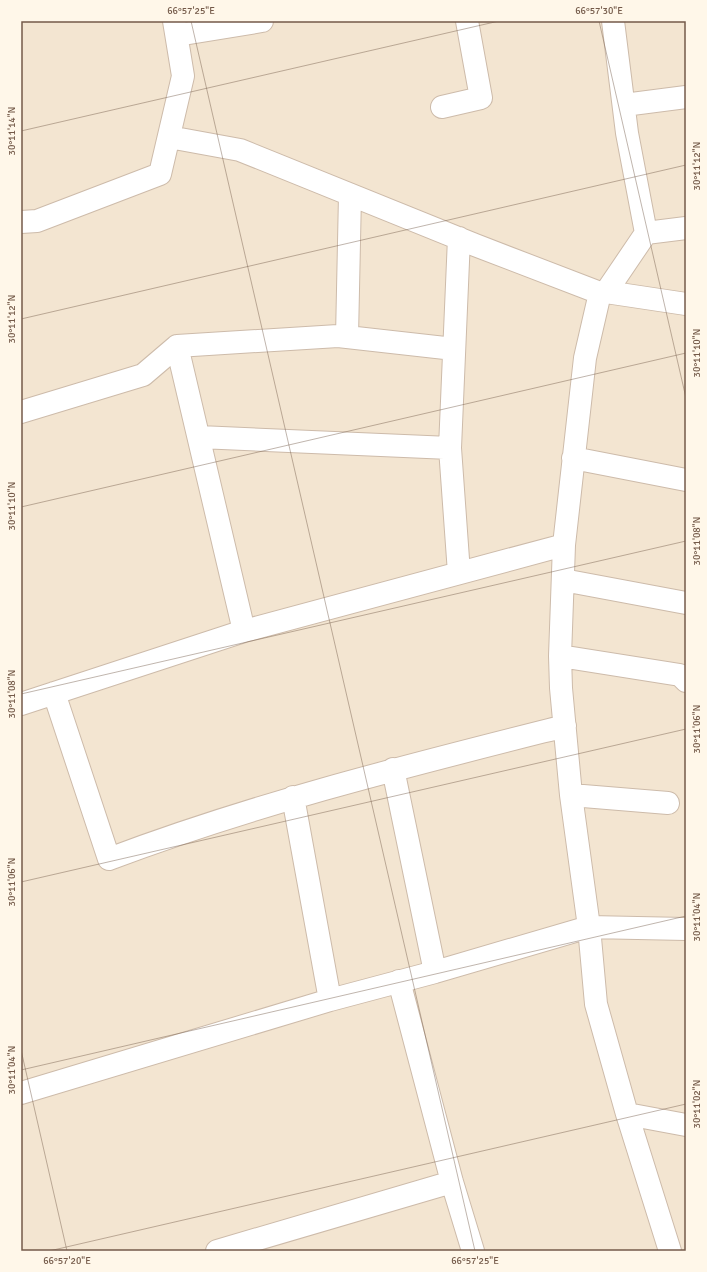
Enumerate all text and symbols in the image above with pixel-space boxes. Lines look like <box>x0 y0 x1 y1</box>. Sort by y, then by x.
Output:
text: 66°57'25"E <box>167 5 215 17</box>
text: 66°57'30"E <box>575 5 623 17</box>
text: 30°11'14"N <box>6 107 18 155</box>
text: 30°11'12"N <box>691 142 703 190</box>
text: 30°11'12"N <box>6 295 18 343</box>
text: 30°11'10"N <box>691 329 703 377</box>
text: 30°11'10"N <box>6 482 18 530</box>
text: 30°11'08"N <box>691 517 703 565</box>
text: 30°11'08"N <box>6 670 18 718</box>
text: 30°11'06"N <box>691 705 703 753</box>
text: 30°11'06"N <box>6 858 18 906</box>
text: 30°11'04"N <box>691 893 703 941</box>
text: 30°11'04"N <box>6 1046 18 1094</box>
text: 30°11'02"N <box>691 1080 703 1128</box>
text: 66°57'20"E <box>43 1255 91 1267</box>
text: 66°57'25"E <box>451 1255 499 1267</box>

